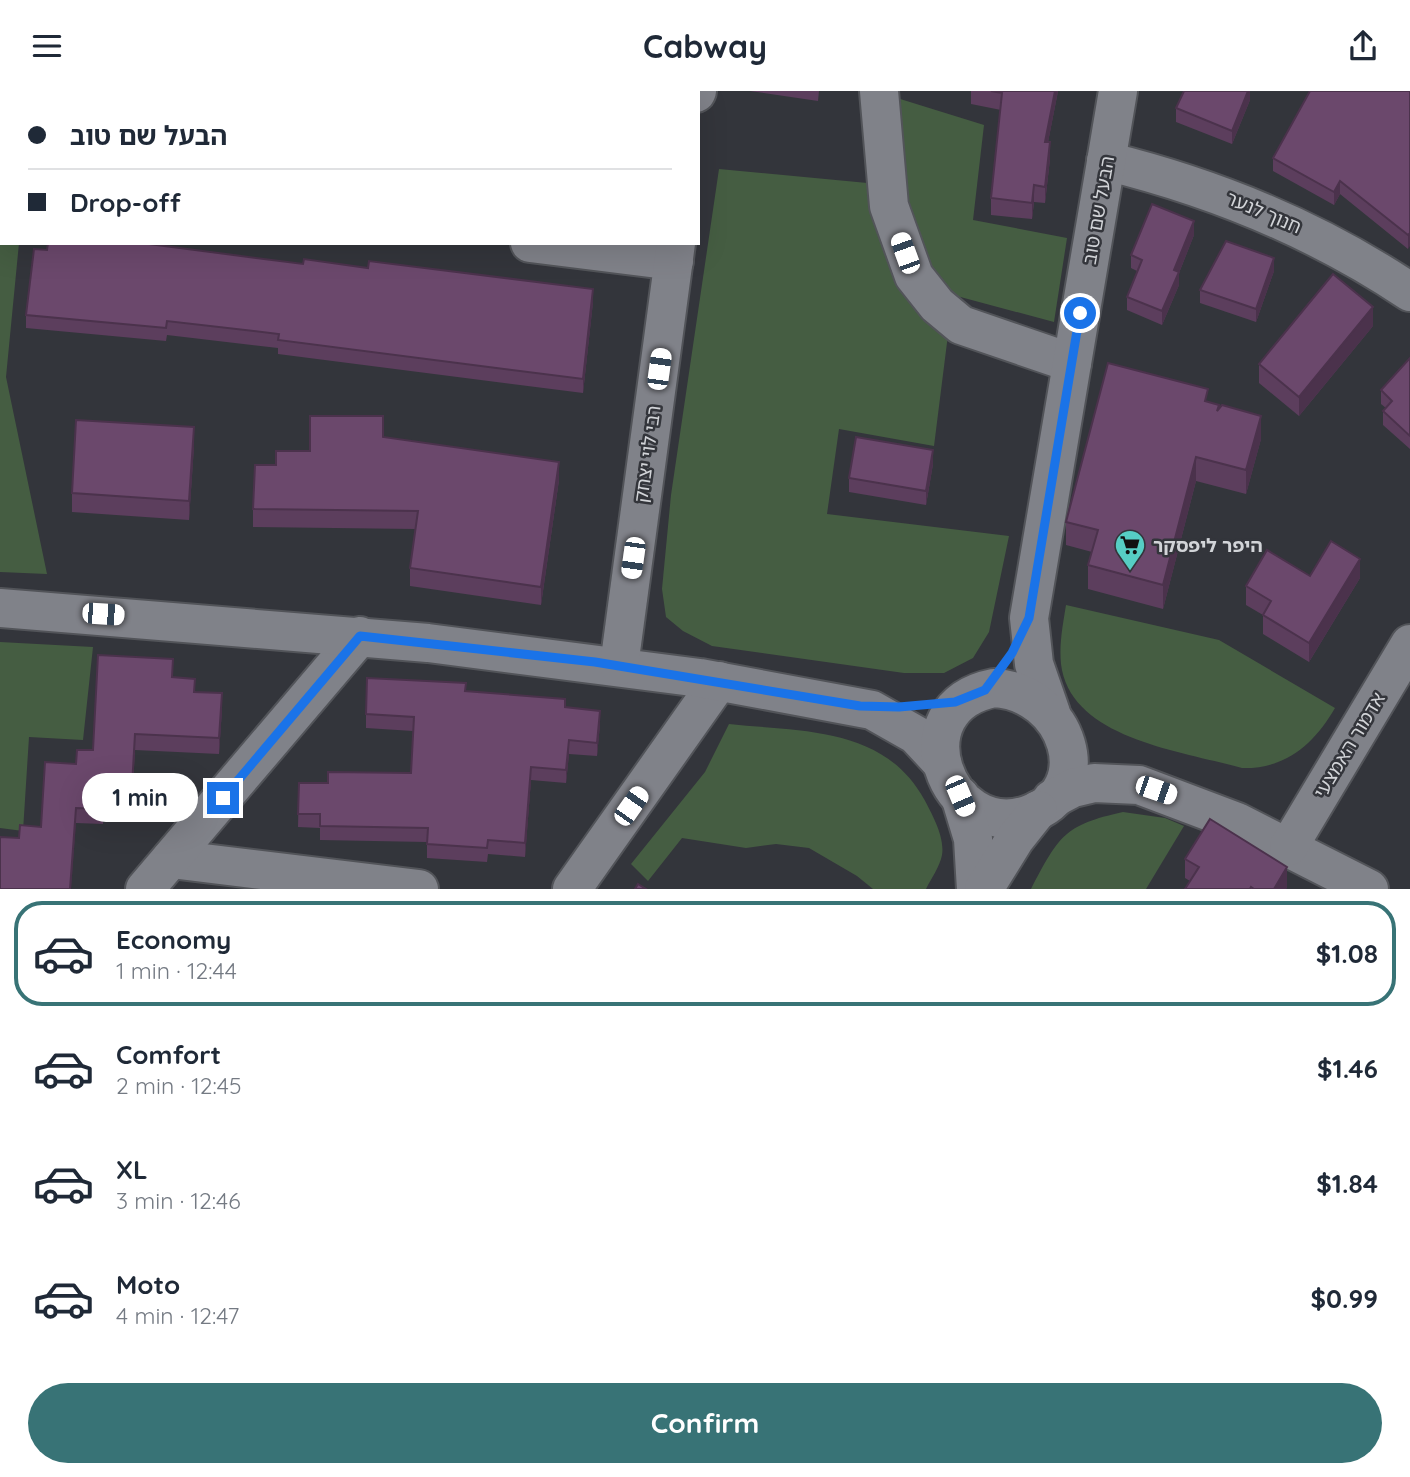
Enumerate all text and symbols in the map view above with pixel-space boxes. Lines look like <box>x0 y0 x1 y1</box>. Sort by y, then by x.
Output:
text: Cabway <box>643 26 767 66</box>
icon: menu <box>28 27 66 65</box>
icon: share <box>1344 27 1382 65</box>
text: הבעל שם טוב <box>70 119 227 152</box>
street label: הבעל שם טוב <box>1077 154 1119 266</box>
street label: חנוך לנער <box>1223 185 1305 239</box>
text: Drop-off <box>70 186 181 219</box>
car <box>888 230 923 276</box>
route start <box>1064 297 1096 329</box>
car <box>646 347 673 391</box>
street label: רבי לוי יצחק <box>628 404 666 504</box>
supermarket icon: היפר ליפסקר <box>1113 528 1147 572</box>
place label: היפר ליפסקר <box>1153 533 1263 557</box>
car <box>620 536 647 580</box>
car <box>82 602 125 626</box>
street label: אדמור האמצעי <box>1308 688 1390 802</box>
callout: 1 min <box>83 773 198 823</box>
car <box>943 773 978 819</box>
car <box>1133 773 1180 807</box>
route end <box>207 782 239 814</box>
text: 1 min <box>112 783 168 812</box>
car <box>611 783 652 829</box>
icon: car <box>32 922 95 985</box>
text: Economy <box>116 923 231 956</box>
text: $1.08 <box>1316 937 1378 970</box>
text: 1 min · 12:44 <box>116 956 237 985</box>
icon: car <box>32 1037 95 1100</box>
text: Comfort <box>116 1038 221 1071</box>
text: $1.46 <box>1317 1052 1378 1085</box>
text: 2 min · 12:45 <box>116 1071 242 1100</box>
icon: car <box>32 1152 95 1215</box>
text: XL <box>116 1153 148 1186</box>
text: $1.84 <box>1316 1167 1378 1200</box>
text: 3 min · 12:46 <box>116 1186 241 1215</box>
icon: car <box>32 1267 95 1330</box>
text: Moto <box>116 1268 180 1301</box>
text: $0.99 <box>1311 1282 1378 1315</box>
text: 4 min · 12:47 <box>116 1301 239 1330</box>
button: Confirm <box>28 1383 1382 1463</box>

